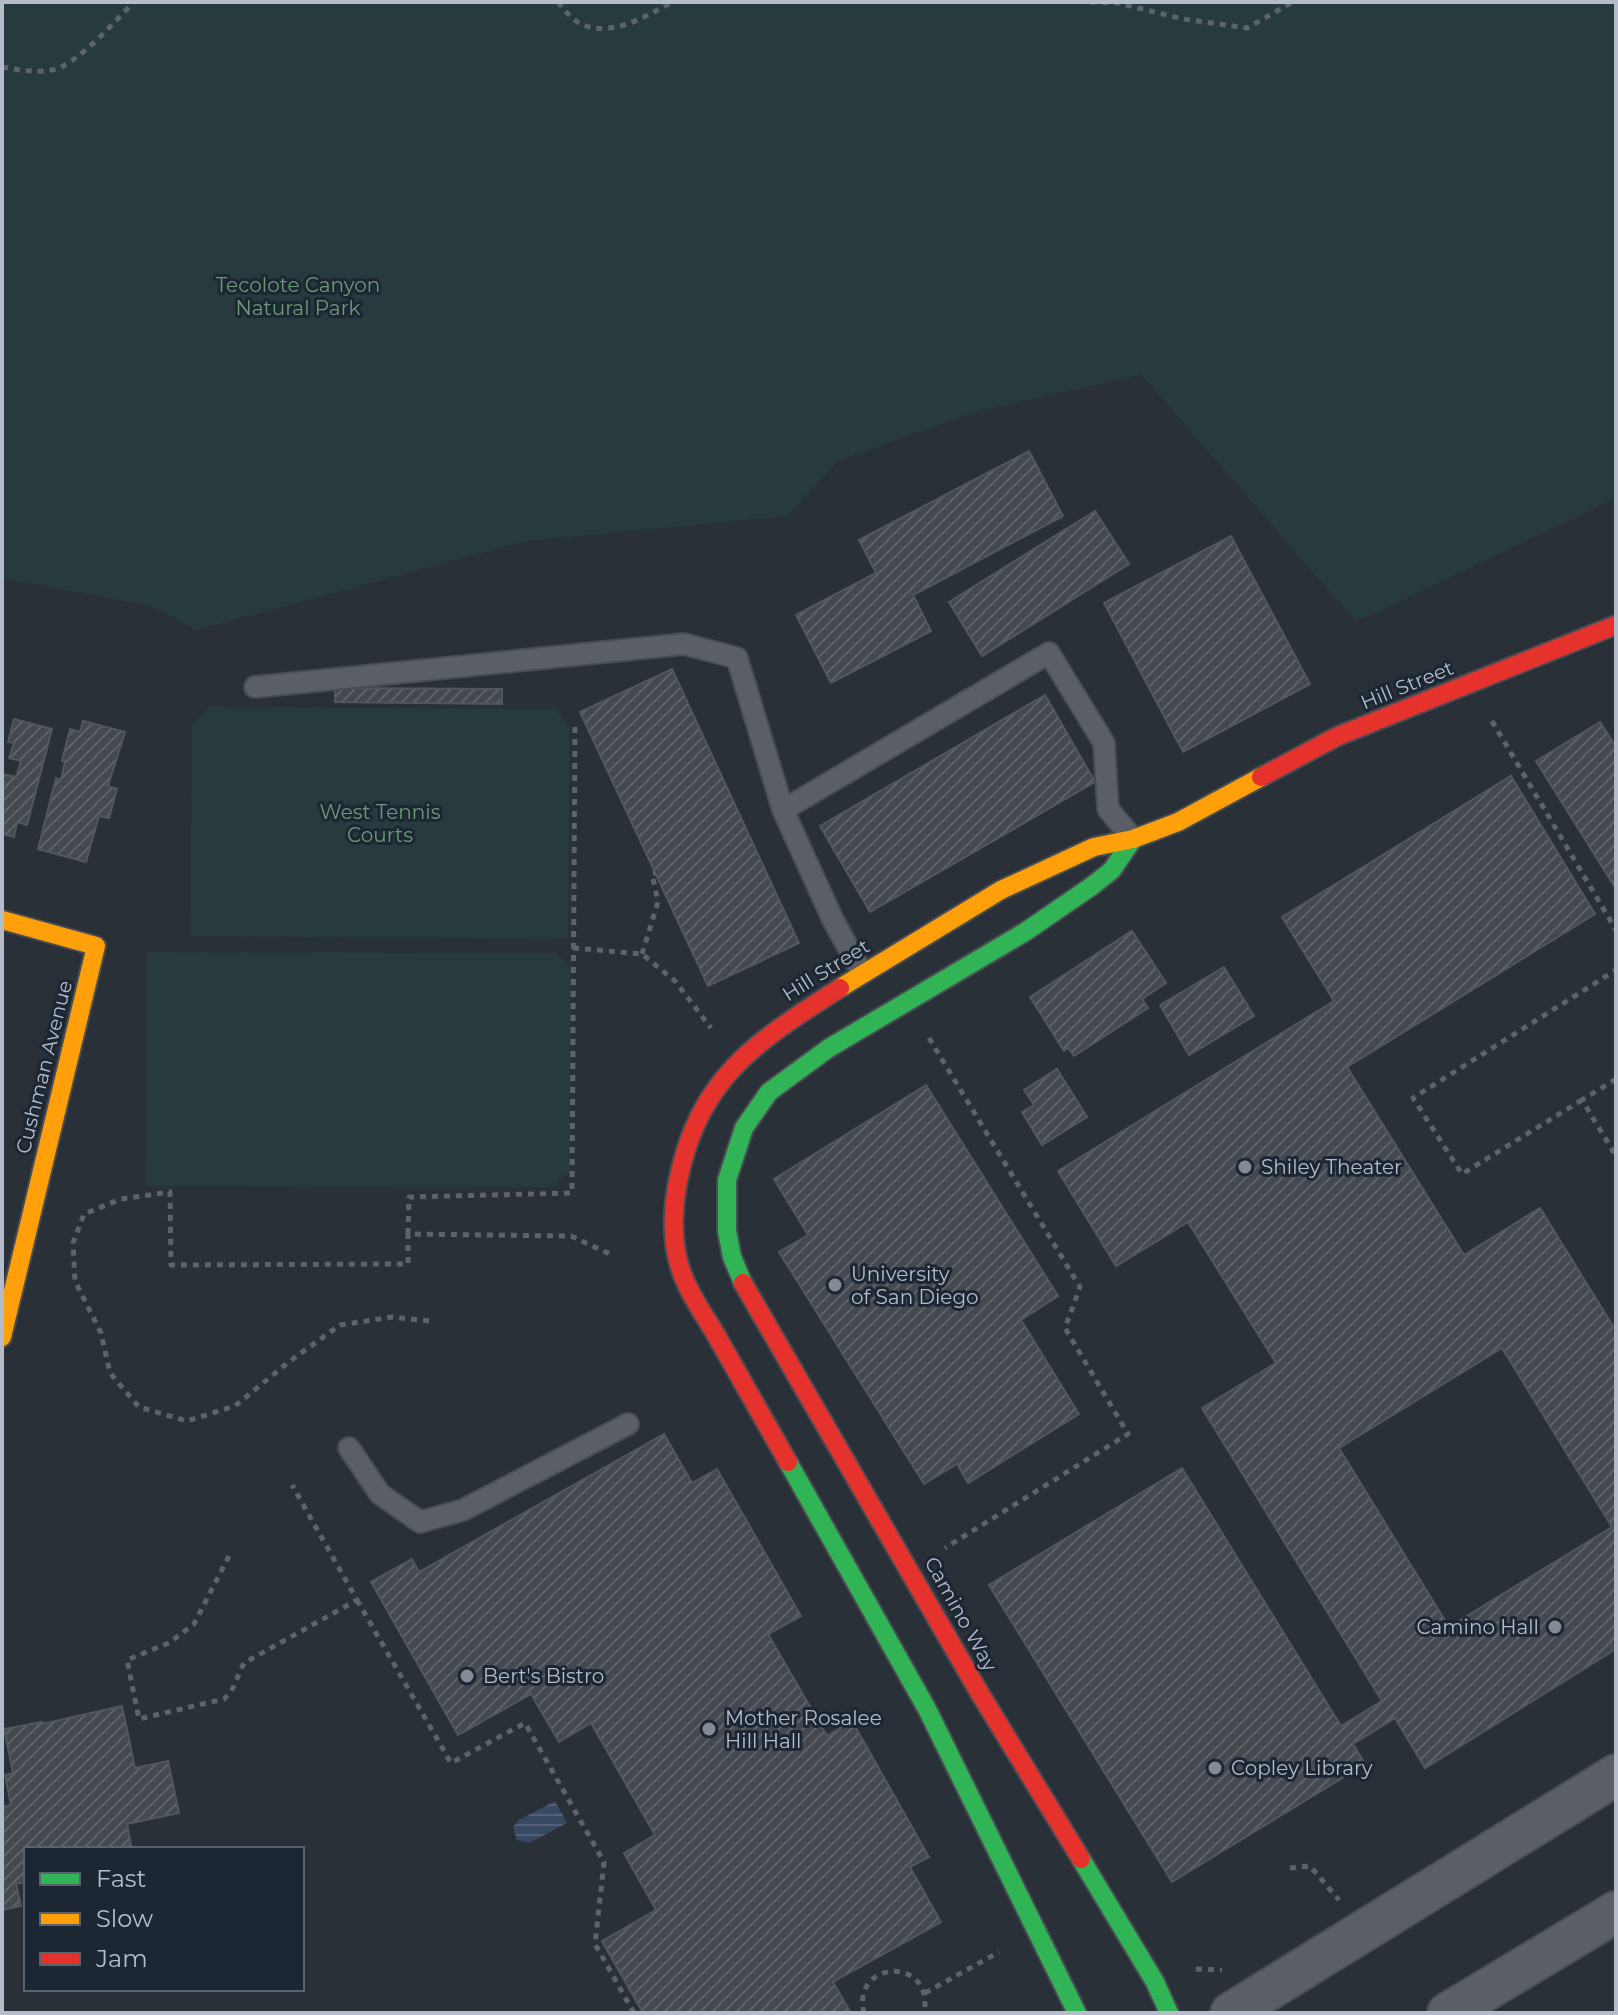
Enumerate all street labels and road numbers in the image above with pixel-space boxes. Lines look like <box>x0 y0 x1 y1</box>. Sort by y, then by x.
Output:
street label: Hill Street <box>1357 655 1457 715</box>
street label: Hill Street <box>778 934 874 1006</box>
street label: Cushman Avenue <box>11 978 77 1156</box>
street label: Camino Way <box>920 1553 1002 1676</box>

